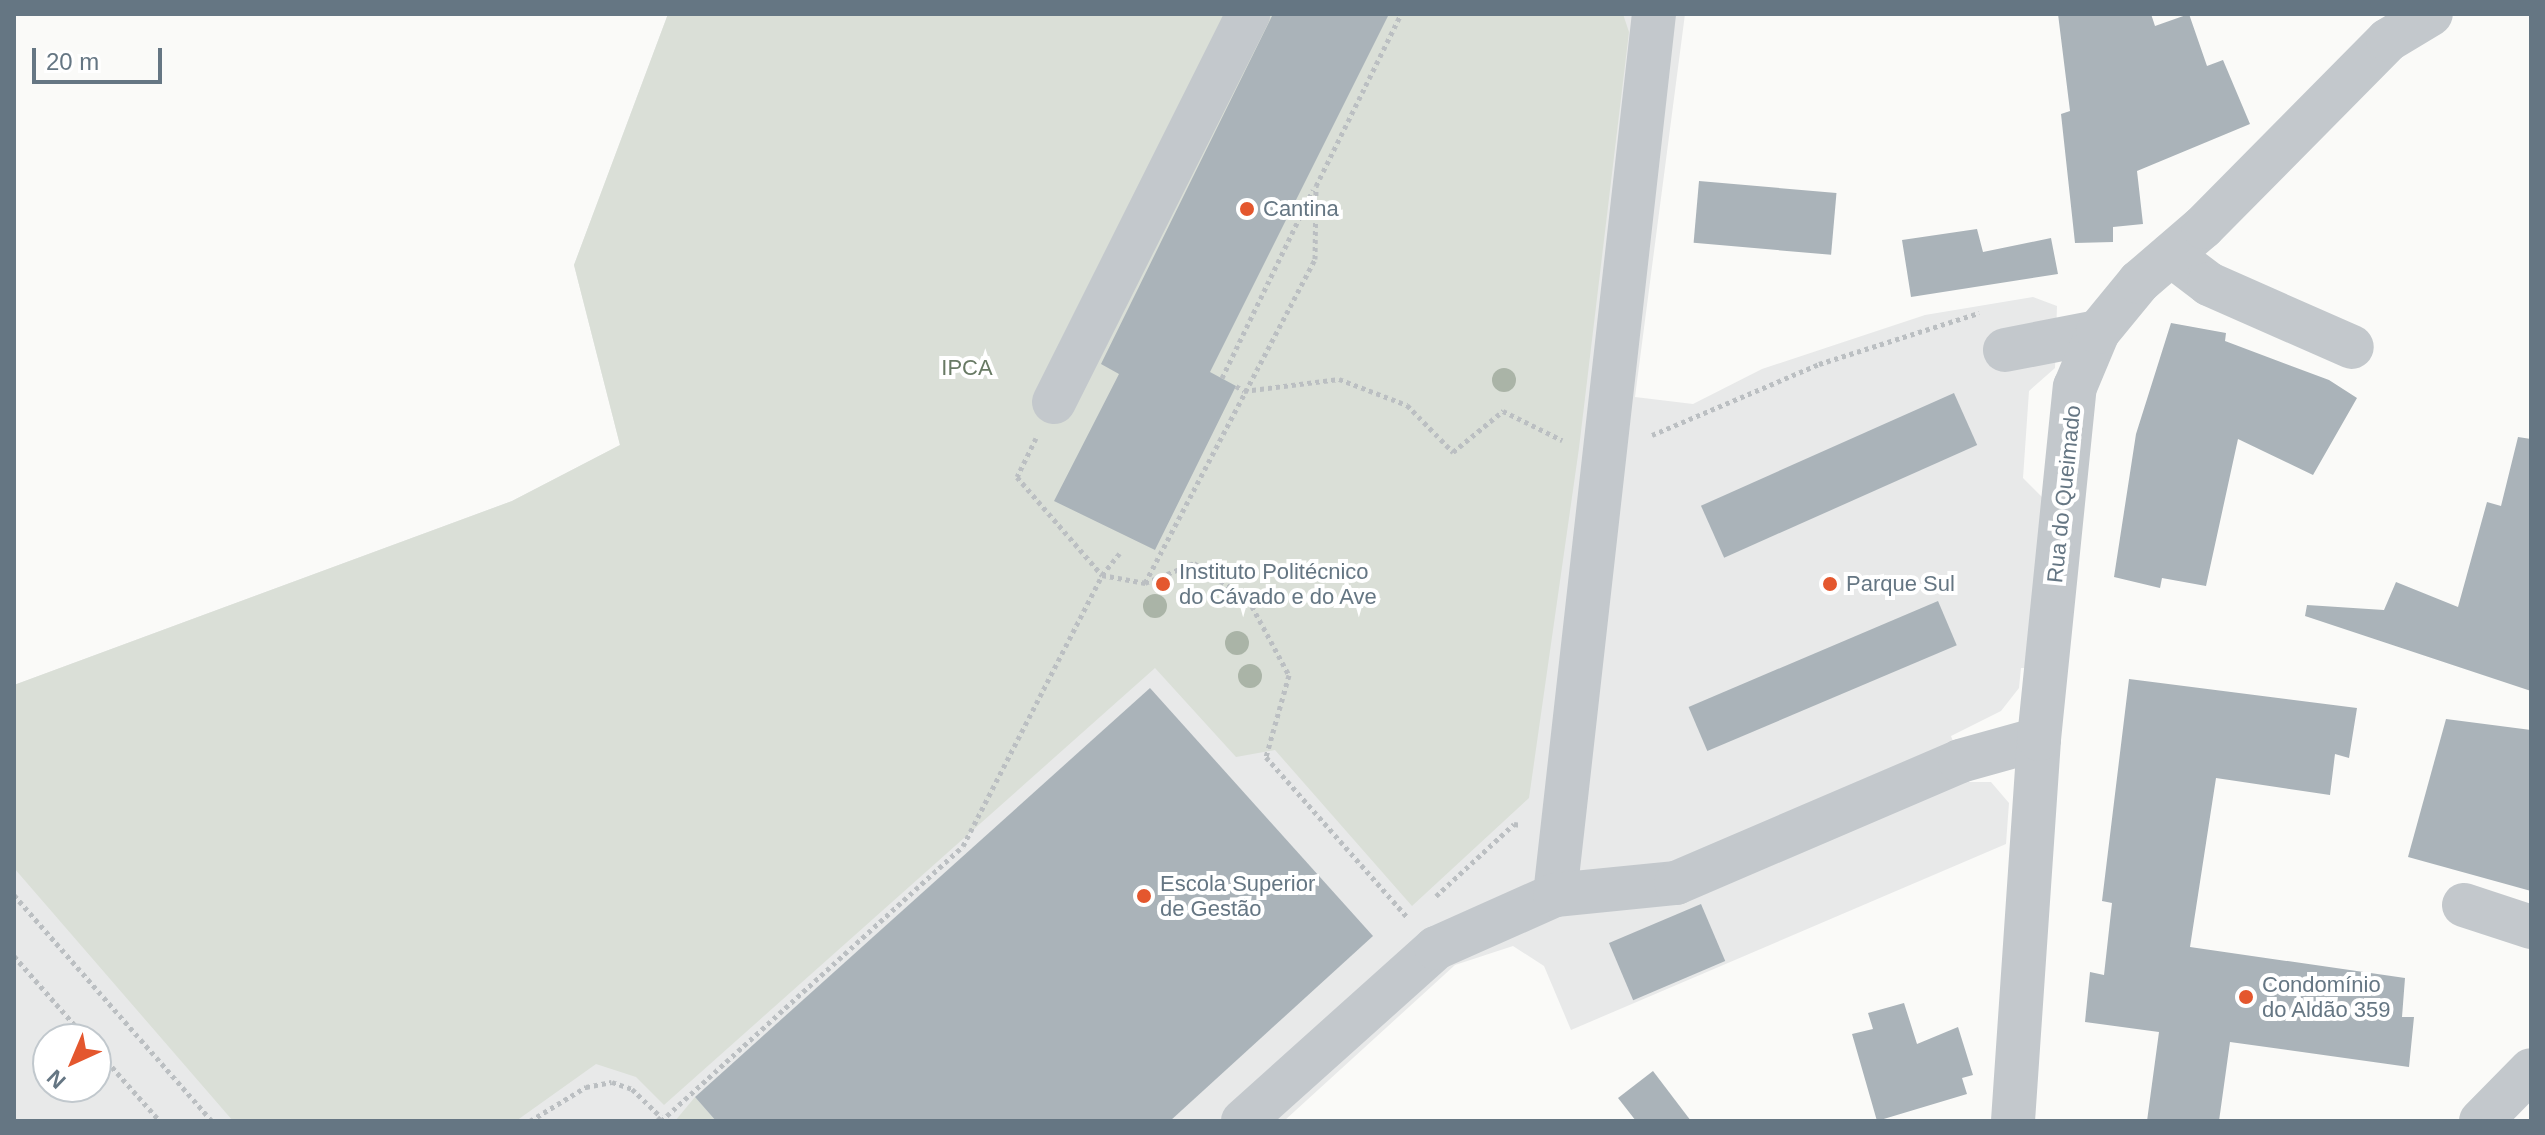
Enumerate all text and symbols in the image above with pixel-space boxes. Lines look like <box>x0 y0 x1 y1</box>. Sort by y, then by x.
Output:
scale bar <box>36 32 166 82</box>
text: 20 m <box>46 48 99 75</box>
place label: Cantina <box>1263 196 1339 222</box>
marker: Cantina <box>1238 200 1256 218</box>
park label: IPCA <box>941 355 993 381</box>
street label: Rua do Queimado <box>2042 404 2086 584</box>
place label: Instituto Politécnico do Cávado e do Ave <box>1179 558 1378 610</box>
place label: Parque Sul <box>1846 571 1955 597</box>
marker: Instituto Politécnico do Cávado e do Ave <box>1154 575 1172 593</box>
marker: Parque Sul <box>1821 575 1839 593</box>
place label: Escola Superior de Gestão <box>1160 870 1315 922</box>
marker: Escola Superior de Gestão <box>1135 887 1153 905</box>
place label: Condomínio do Aldão 359 <box>2262 971 2392 1022</box>
marker: Condomínio do Aldão 359 <box>2237 988 2255 1006</box>
north arrow <box>32 1023 112 1103</box>
text: N <box>42 1065 71 1094</box>

